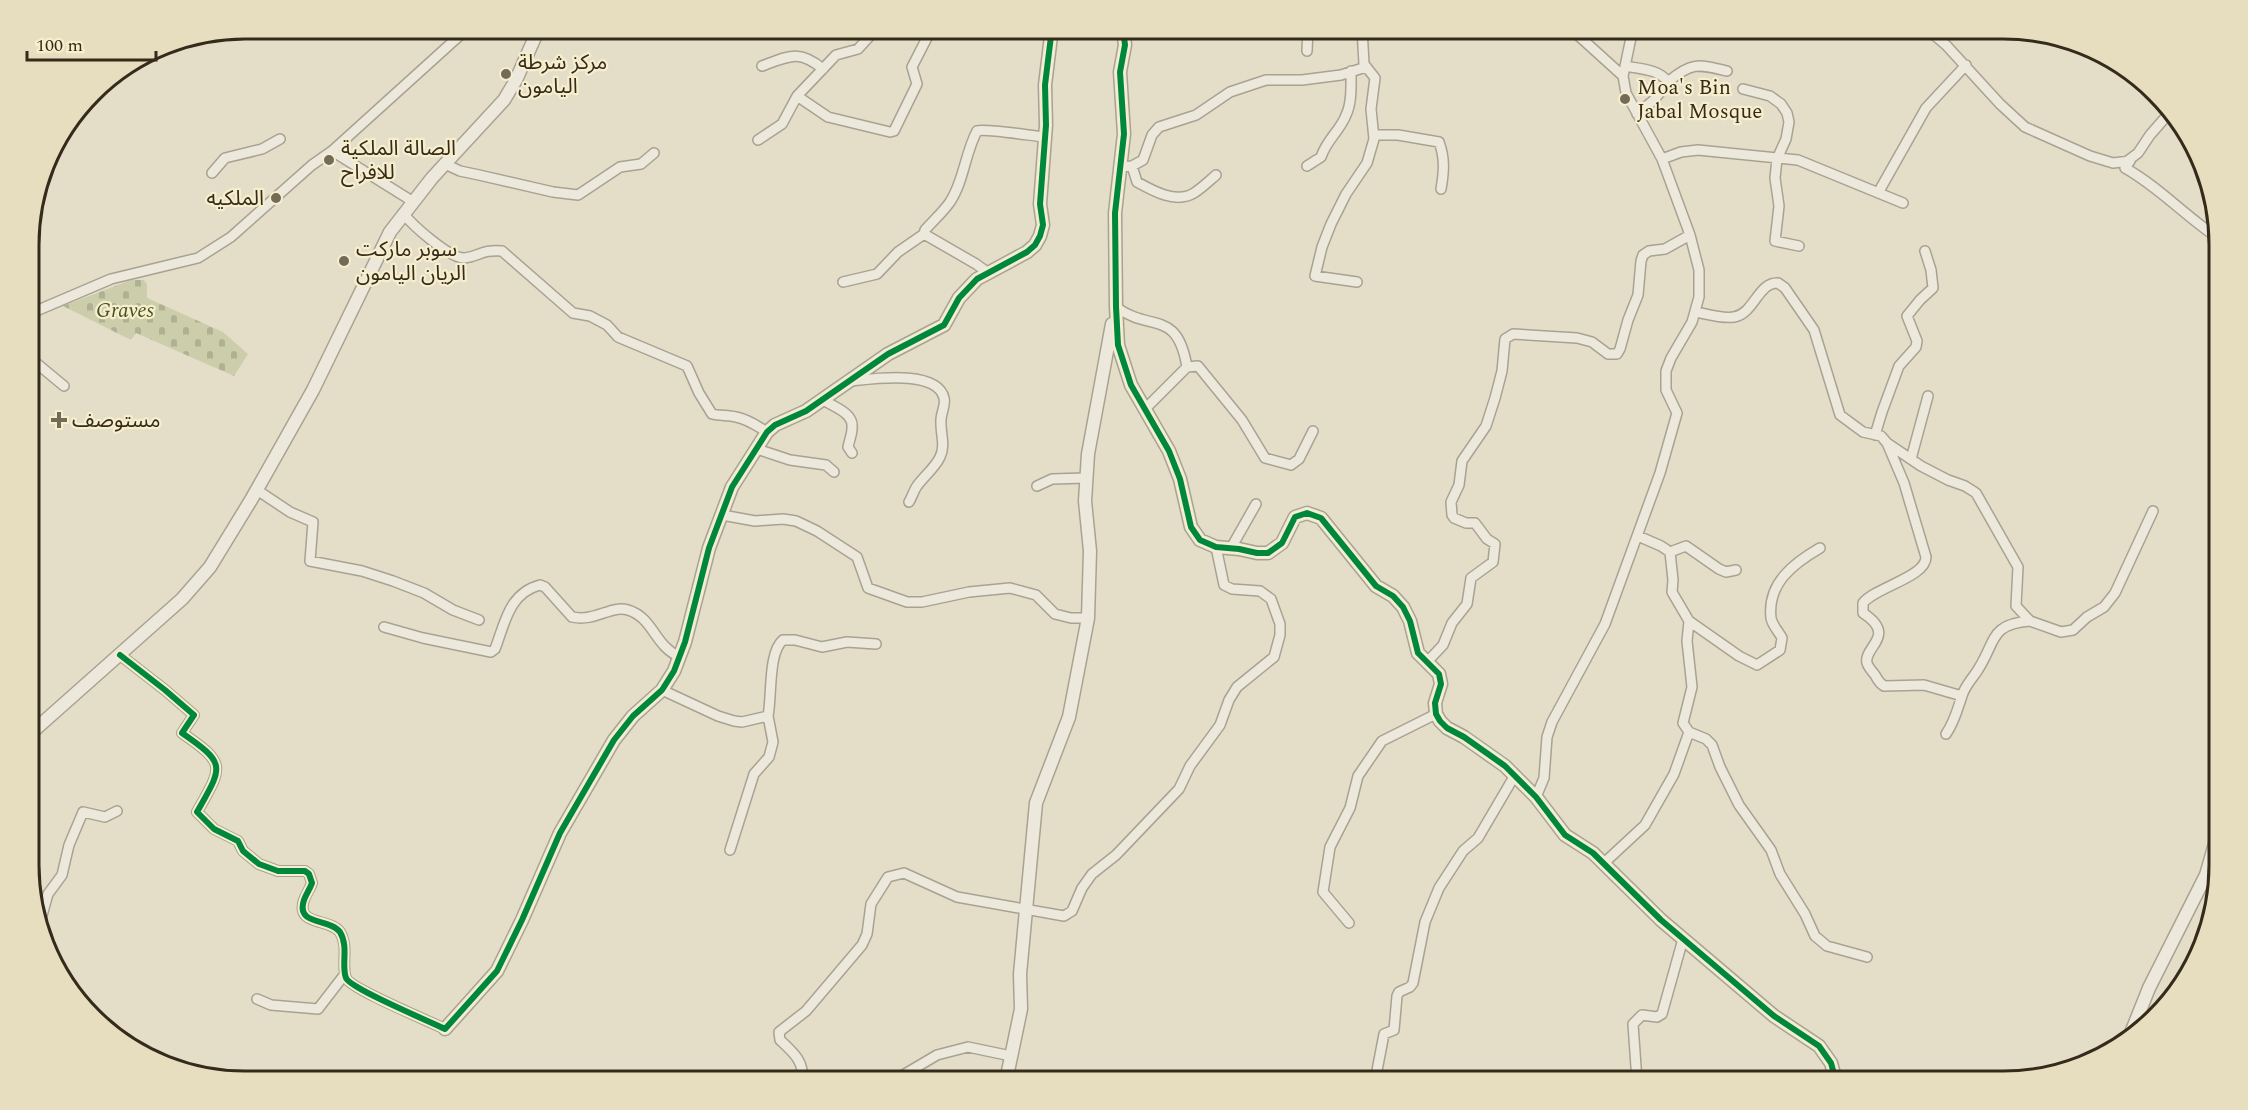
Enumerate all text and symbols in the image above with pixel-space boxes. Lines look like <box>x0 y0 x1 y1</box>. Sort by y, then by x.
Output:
scale bar <box>27 24 156 62</box>
text: 100 m <box>36 32 83 59</box>
place label: مركز شرطة اليامون <box>518 47 607 103</box>
marker: مركز شرطة اليامون <box>499 67 513 81</box>
place label: Moa's Bin Jabal Mosque <box>1637 72 1762 128</box>
marker: Moa's Bin Jabal Mosque <box>1618 92 1632 106</box>
place label: الصالة الملكية للافراح <box>341 133 456 189</box>
marker: الصالة الملكية للافراح <box>322 153 336 167</box>
place label: الملكيه <box>206 183 264 215</box>
marker: الملكيه <box>269 191 283 205</box>
place label: سوبر ماركت الريان اليامون <box>356 234 466 290</box>
marker: سوبر ماركت الريان اليامون <box>337 254 351 268</box>
park label: Graves <box>96 295 155 327</box>
place label: مستوصف <box>72 405 161 437</box>
marker: مستوصف <box>50 411 68 429</box>

